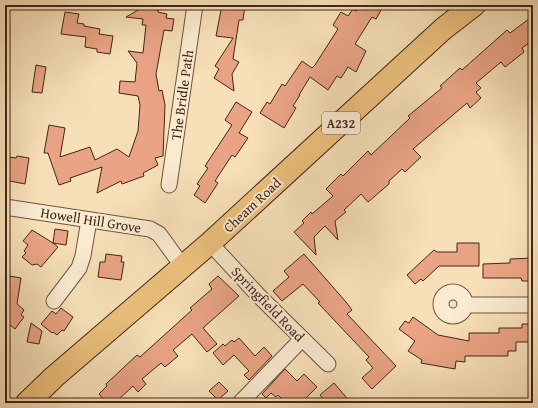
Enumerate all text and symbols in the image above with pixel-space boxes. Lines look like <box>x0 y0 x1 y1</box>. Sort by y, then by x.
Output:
street label: The Bridle Path <box>166 48 198 141</box>
road number: A232 <box>322 112 360 134</box>
street label: Cheam Road <box>219 173 286 237</box>
street label: Howell Hill Grove <box>39 202 143 238</box>
street label: Springfield Road <box>227 262 309 346</box>

